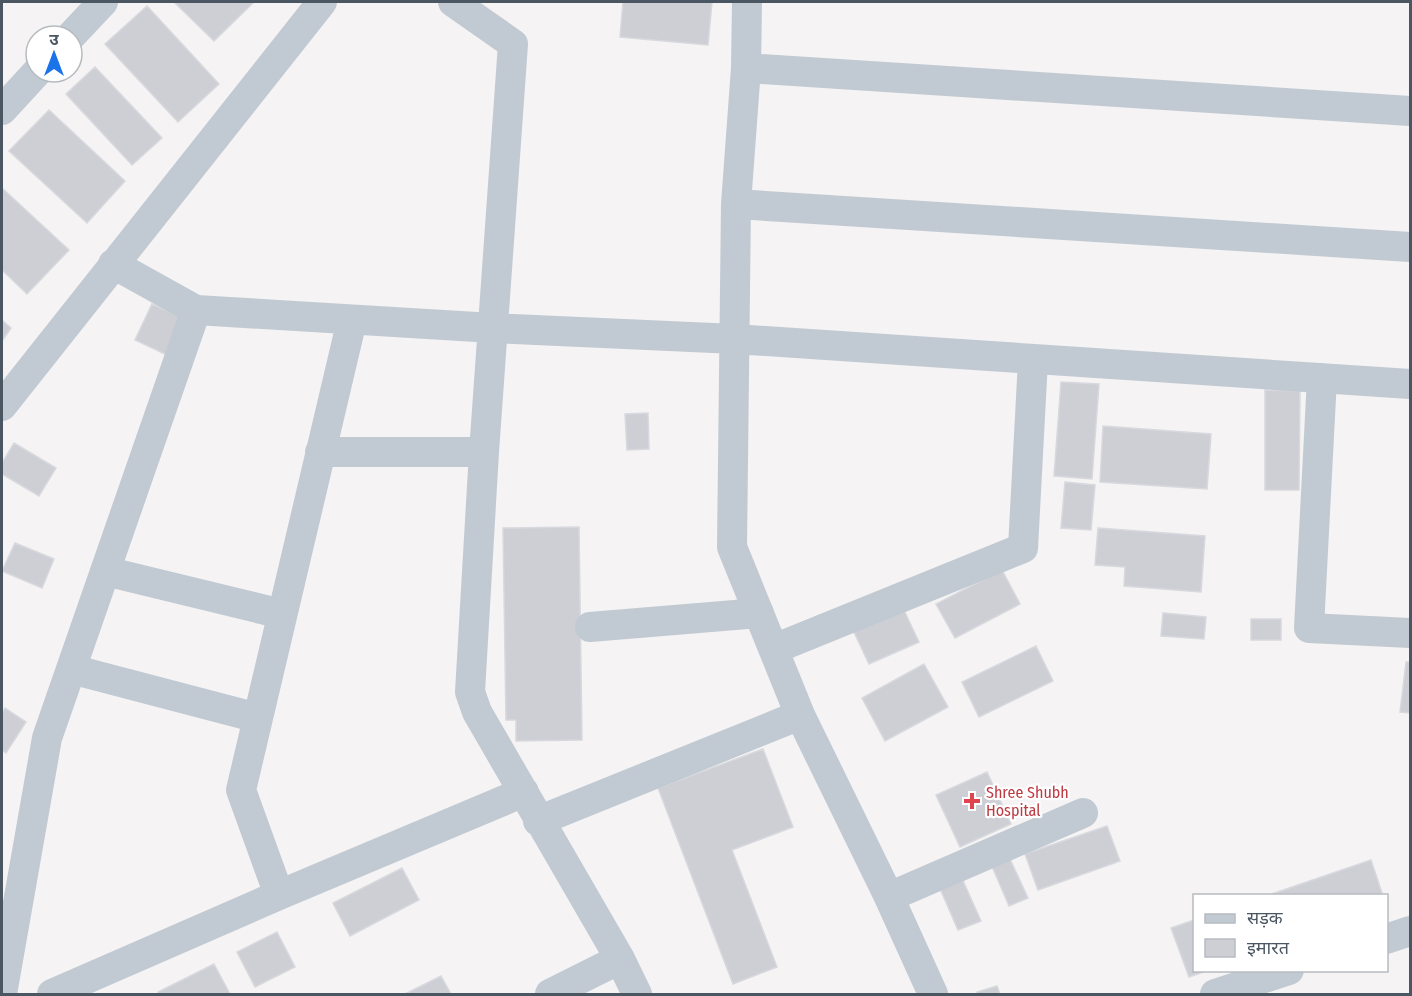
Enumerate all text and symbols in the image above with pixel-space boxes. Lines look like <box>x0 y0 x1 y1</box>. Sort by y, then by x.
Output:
north arrow <box>24 24 84 84</box>
text: उ <box>49 30 59 49</box>
place label: Shree Shubh Hospital <box>986 783 1069 820</box>
marker: Shree Shubh Hospital <box>963 792 981 810</box>
legend <box>1193 894 1388 972</box>
text: सड़क <box>1247 907 1284 929</box>
text: इमारत <box>1247 937 1290 959</box>

